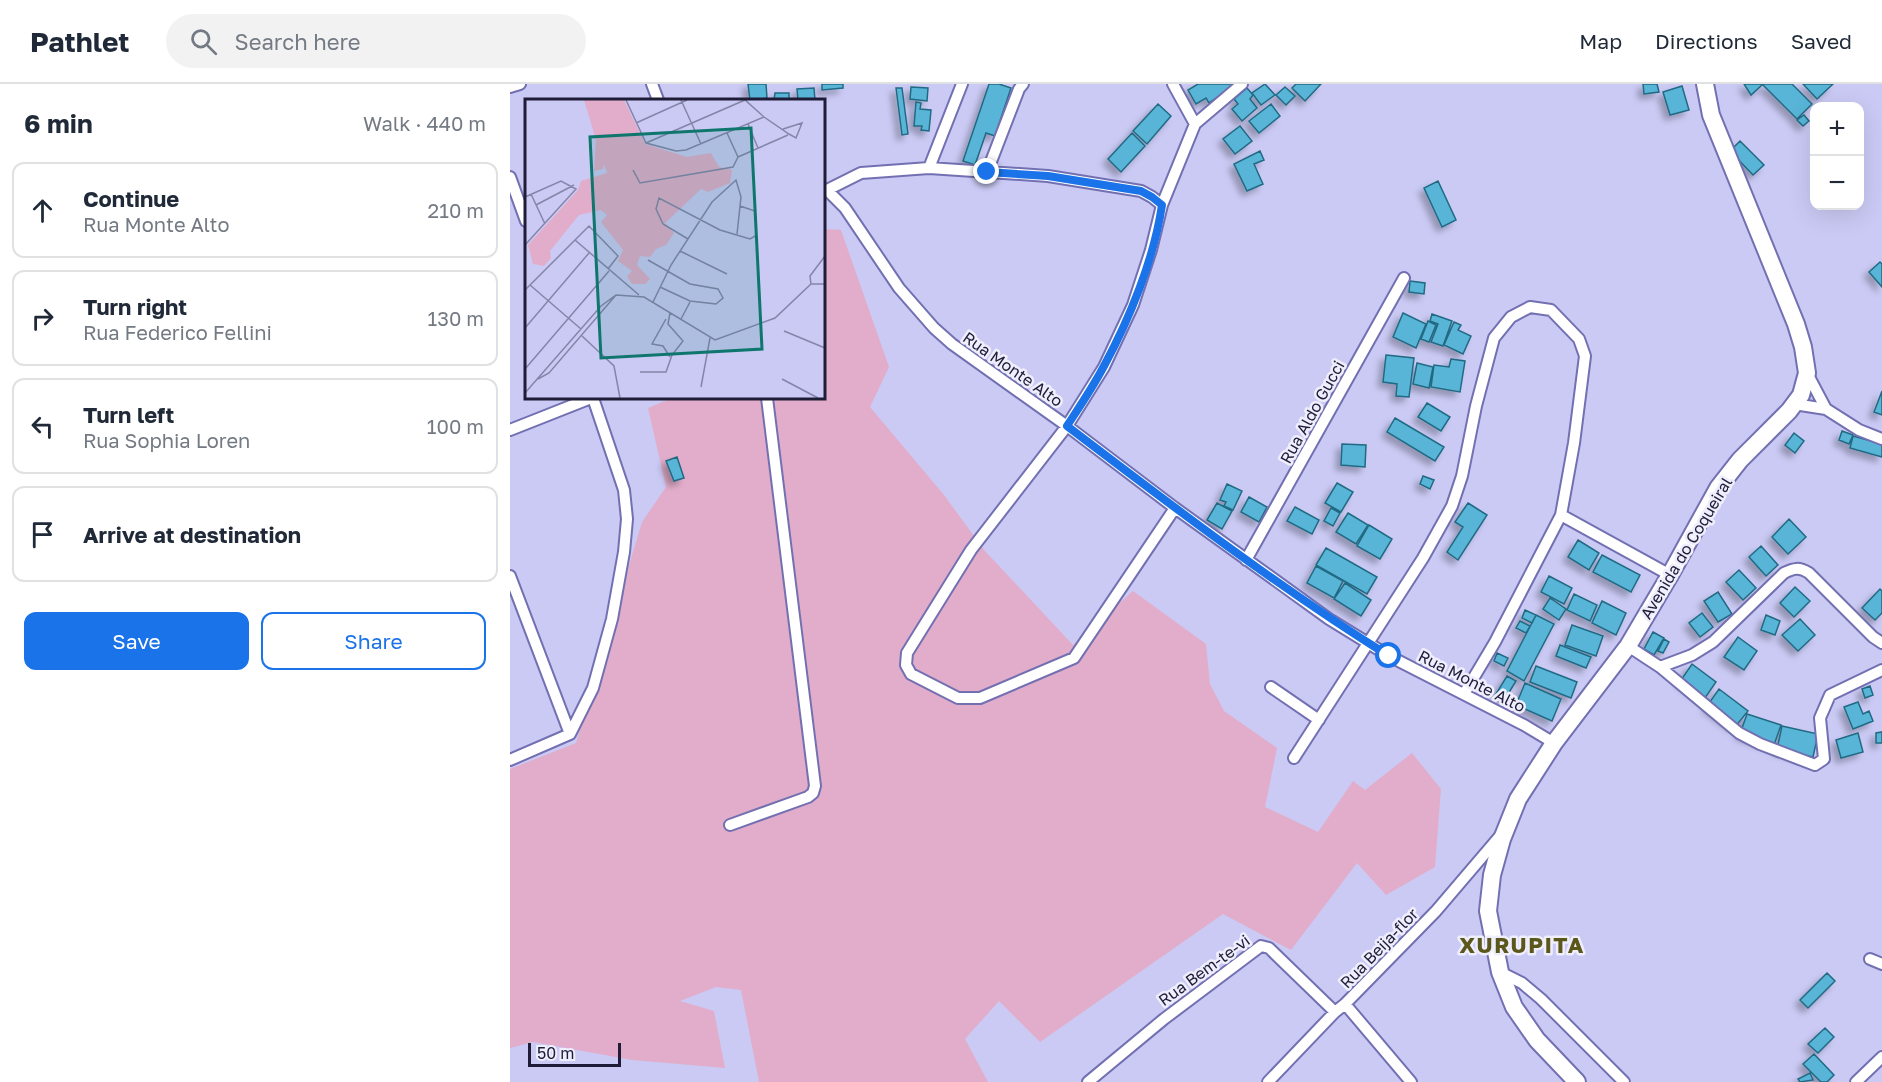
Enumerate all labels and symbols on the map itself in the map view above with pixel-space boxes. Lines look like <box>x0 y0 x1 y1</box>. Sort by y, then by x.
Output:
inset map <box>525 99 825 399</box>
route end <box>973 158 999 184</box>
street label: Rua Monte Alto <box>959 327 1067 411</box>
street label: Rua Aldo Gucci <box>1275 357 1349 467</box>
street label: Avenida do Coqueiral <box>1636 473 1736 623</box>
route start <box>1375 642 1401 668</box>
street label: Rua Monte Alto <box>1415 645 1529 717</box>
street label: Rua Beija-flor <box>1336 904 1422 992</box>
street label: Rua Bem-te-vi <box>1154 930 1254 1010</box>
district label: XURUPITA <box>1459 931 1585 958</box>
scale bar <box>528 1040 621 1068</box>

